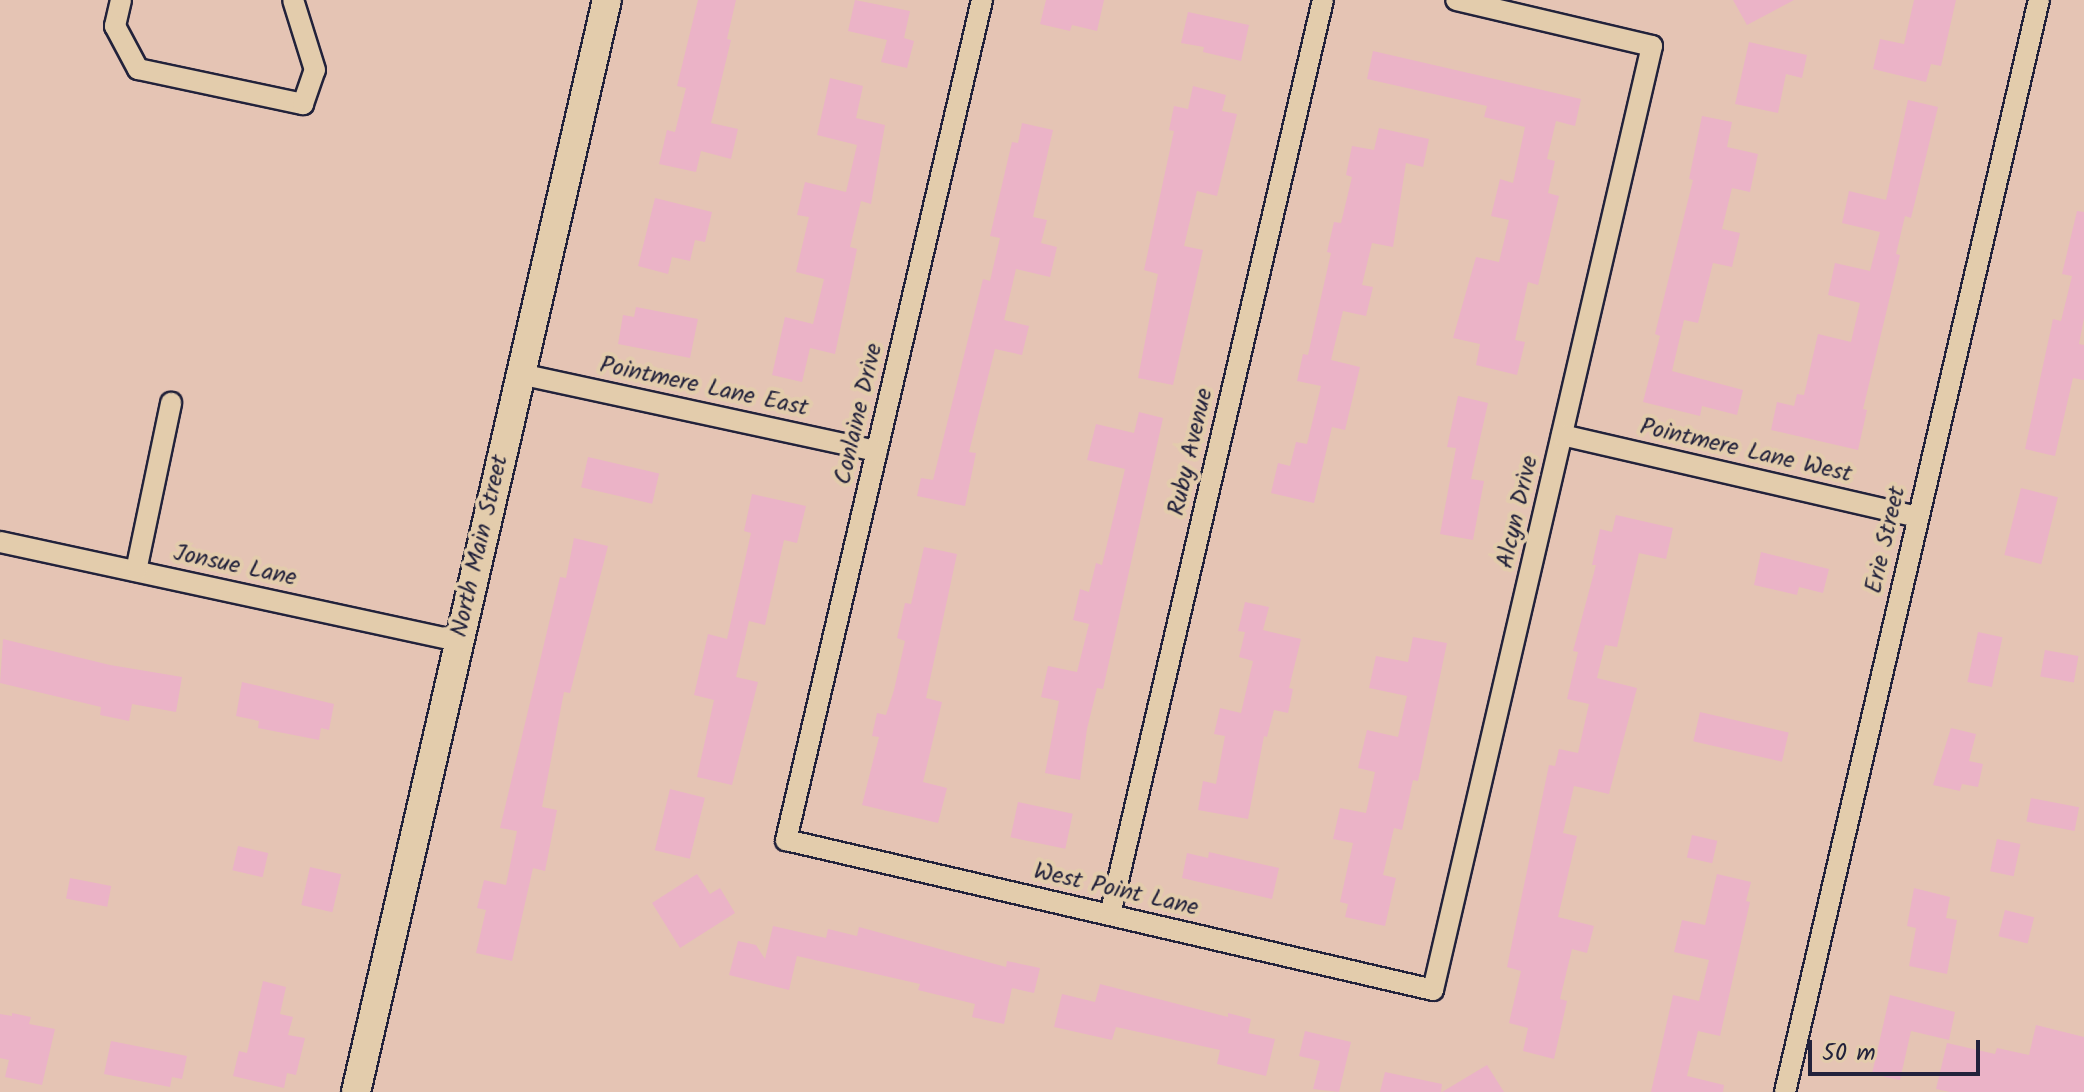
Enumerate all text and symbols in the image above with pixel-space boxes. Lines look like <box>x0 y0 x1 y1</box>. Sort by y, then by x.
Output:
street label: Conlaine Drive <box>829 341 889 487</box>
street label: Pointmere Lane East <box>597 351 811 423</box>
street label: Ruby Avenue <box>1162 386 1220 518</box>
street label: Pointmere Lane West <box>1637 413 1855 489</box>
street label: North Main Street <box>445 452 515 640</box>
street label: Alcyn Drive <box>1491 453 1545 571</box>
street label: Erie Street <box>1860 484 1912 596</box>
street label: Jonsue Lane <box>171 539 299 593</box>
street label: West Point Lane <box>1031 857 1201 923</box>
scale bar <box>1812 1024 1984 1074</box>
text: 50 m <box>1822 1034 1876 1073</box>

